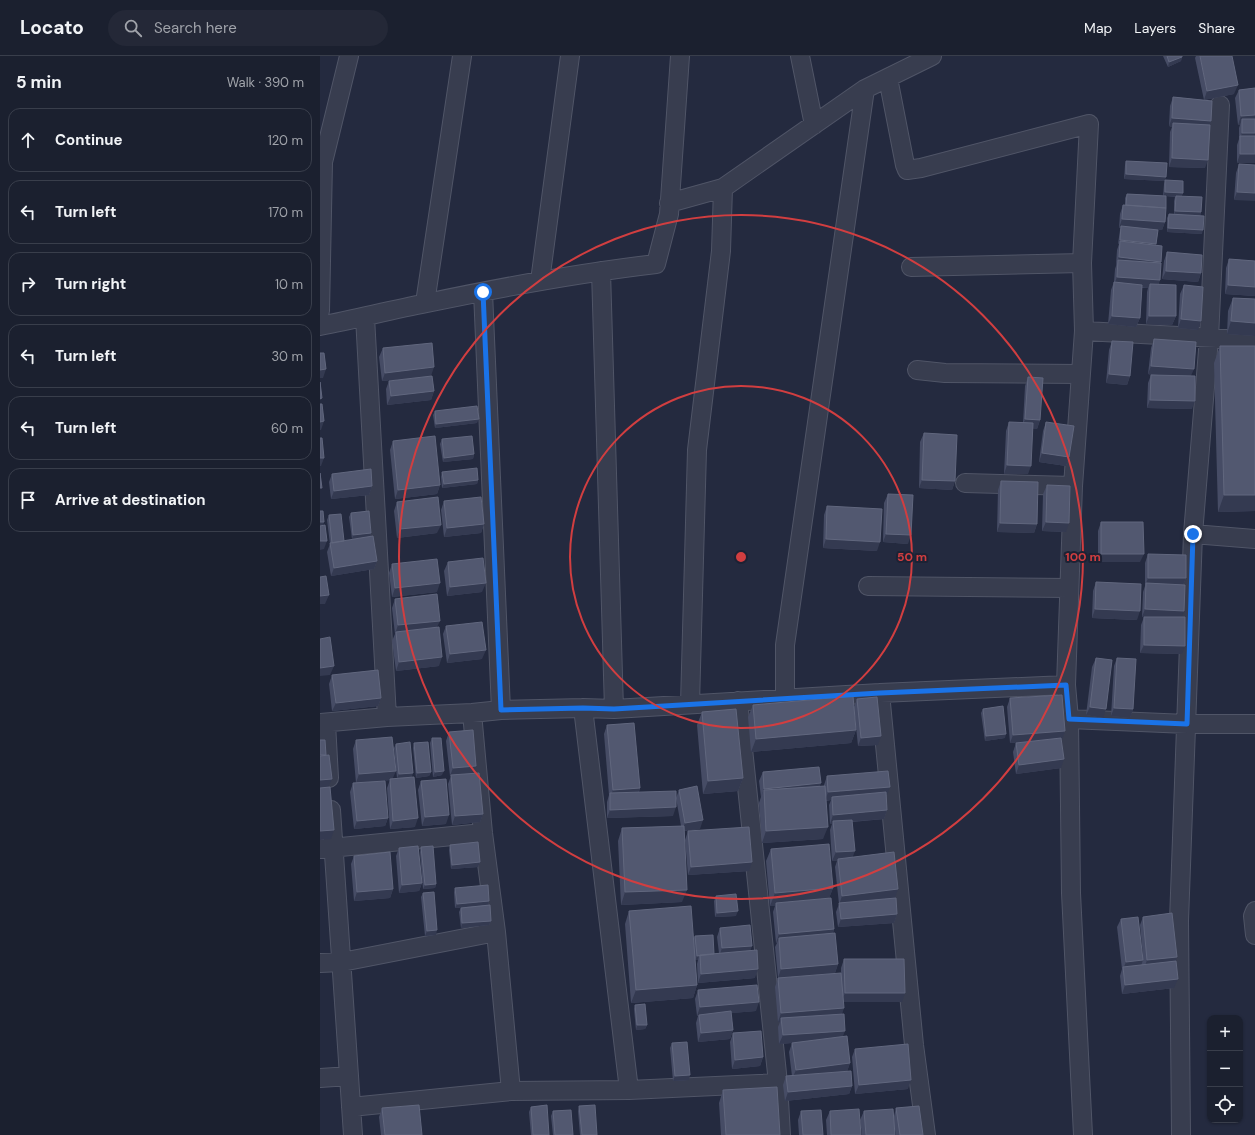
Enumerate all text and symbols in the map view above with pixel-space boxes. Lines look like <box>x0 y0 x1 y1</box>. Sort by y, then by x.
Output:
search box <box>108 10 388 46</box>
text: Locato <box>20 15 84 40</box>
icon: search <box>122 17 144 39</box>
text: Search here <box>154 18 237 38</box>
text: Map <box>1084 19 1112 37</box>
text: Layers <box>1134 19 1176 37</box>
text: Share <box>1198 19 1235 37</box>
text: 5 min <box>16 71 62 93</box>
text: Walk · 390 m <box>227 74 304 91</box>
icon: ahead <box>17 129 39 151</box>
text: Continue <box>55 130 123 150</box>
text: 120 m <box>268 132 303 149</box>
icon: left <box>17 201 39 223</box>
text: Turn left <box>55 202 116 222</box>
text: 170 m <box>268 204 303 221</box>
icon: right <box>17 273 39 295</box>
text: Turn right <box>55 274 126 294</box>
text: 10 m <box>275 276 303 293</box>
route start <box>474 283 492 301</box>
icon: left <box>17 345 39 367</box>
text: Turn left <box>55 346 116 366</box>
text: 30 m <box>271 348 303 365</box>
icon: left <box>17 417 39 439</box>
text: Turn left <box>55 418 116 438</box>
text: 60 m <box>271 420 303 437</box>
icon: arrive <box>17 489 39 511</box>
text: Arrive at destination <box>55 490 206 510</box>
route end <box>1184 525 1202 543</box>
text: 50 m <box>897 549 927 565</box>
text: 100 m <box>1065 549 1101 565</box>
centre of rings <box>734 550 748 564</box>
map controls <box>1207 1015 1243 1123</box>
button: + <box>1207 1015 1243 1051</box>
button: − <box>1207 1051 1243 1087</box>
button: locate <box>1207 1087 1243 1123</box>

